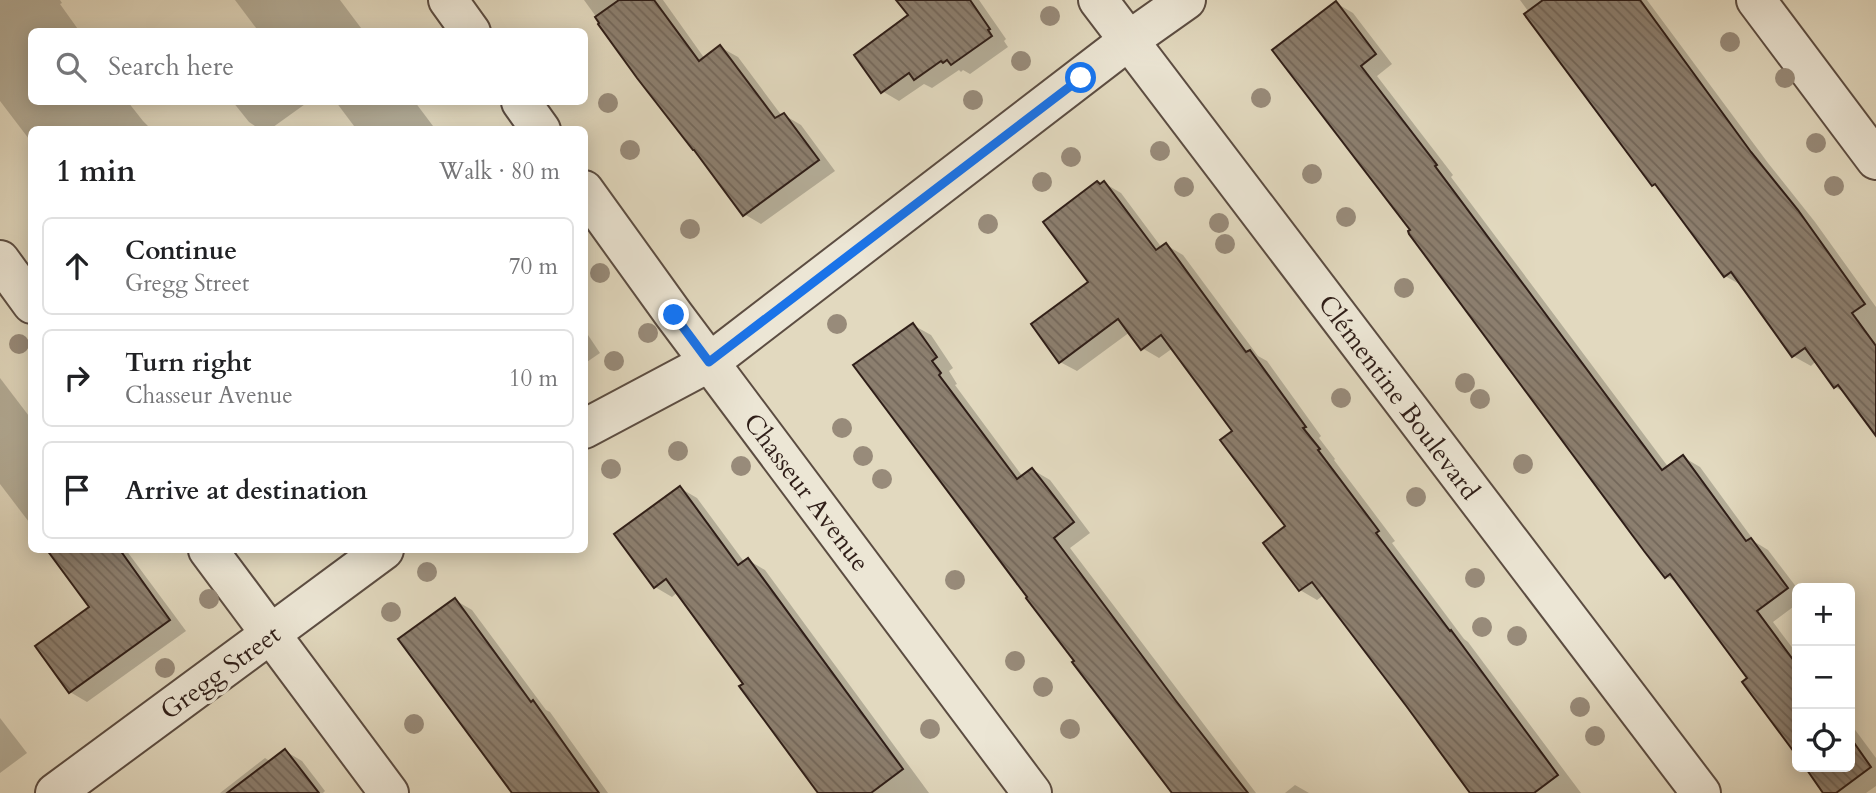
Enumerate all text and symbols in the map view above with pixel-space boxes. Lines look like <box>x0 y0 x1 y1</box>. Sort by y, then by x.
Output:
search box <box>28 28 588 105</box>
icon: search <box>52 48 90 86</box>
text: Search here <box>108 49 234 84</box>
route start <box>1065 62 1096 93</box>
text: 1 min <box>56 151 136 192</box>
text: Walk · 80 m <box>439 156 560 187</box>
text: Continue <box>125 233 237 268</box>
icon: ahead <box>58 247 96 285</box>
text: 70 m <box>509 251 558 282</box>
text: Gregg Street <box>125 268 249 299</box>
street label: Clémentine Boulevard <box>1310 288 1487 507</box>
route end <box>658 299 689 330</box>
text: Turn right <box>125 345 252 380</box>
icon: right <box>58 359 96 397</box>
text: 10 m <box>509 363 558 394</box>
text: Chasseur Avenue <box>125 380 293 411</box>
street label: Chasseur Avenue <box>736 406 878 579</box>
icon: arrive <box>58 471 96 509</box>
text: Arrive at destination <box>125 473 368 508</box>
map controls <box>1792 583 1855 772</box>
button: + <box>1792 583 1855 646</box>
street label: Gregg Street <box>153 617 287 728</box>
button: − <box>1792 646 1855 709</box>
button: locate <box>1792 709 1855 772</box>

